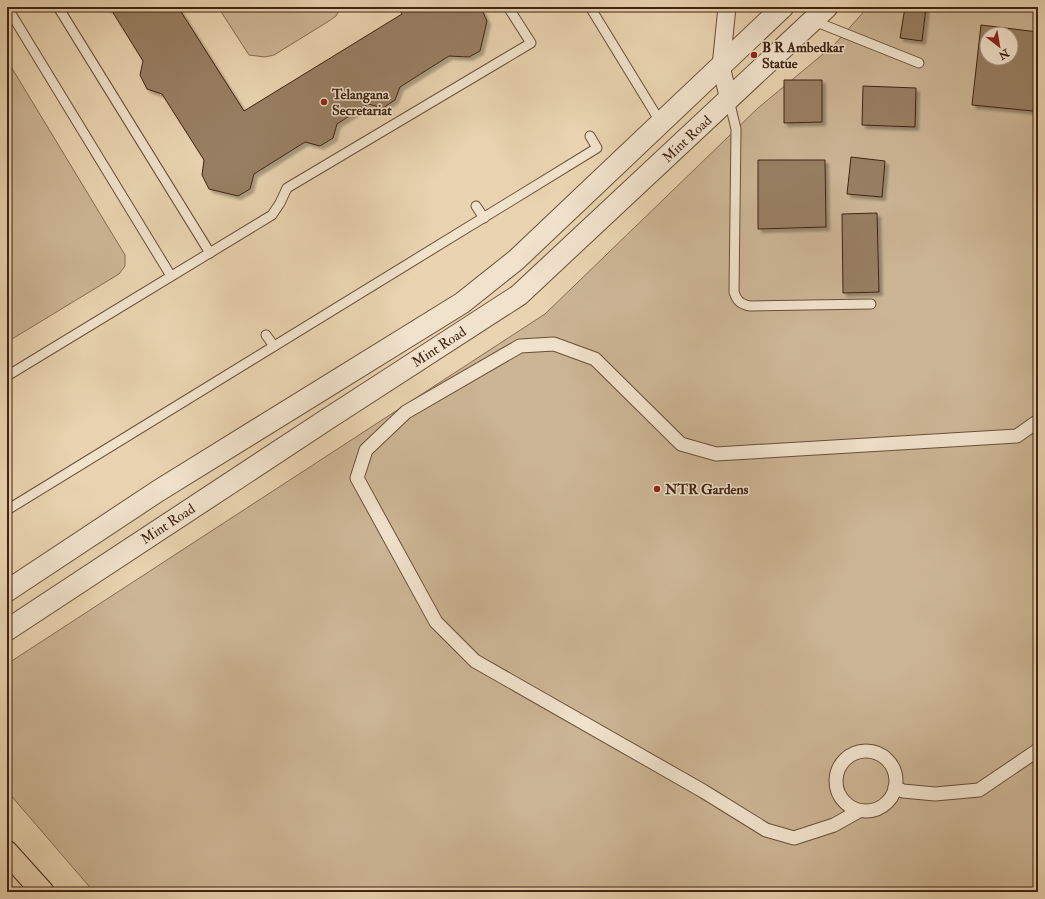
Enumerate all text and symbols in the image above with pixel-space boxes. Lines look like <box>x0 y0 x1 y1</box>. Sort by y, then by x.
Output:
north arrow <box>979 26 1019 66</box>
place label: B R Ambedkar Statue <box>762 39 845 72</box>
text: N <box>995 46 1012 63</box>
marker: B R Ambedkar Statue <box>749 50 759 60</box>
place label: Telangana Secretariat <box>331 86 392 119</box>
marker: Telangana Secretariat <box>319 97 329 107</box>
street label: Mint Road <box>659 112 715 166</box>
street label: Mint Road <box>409 323 469 371</box>
place label: NTR Gardens <box>664 481 749 498</box>
marker: NTR Gardens <box>652 484 662 494</box>
street label: Mint Road <box>138 500 198 548</box>

